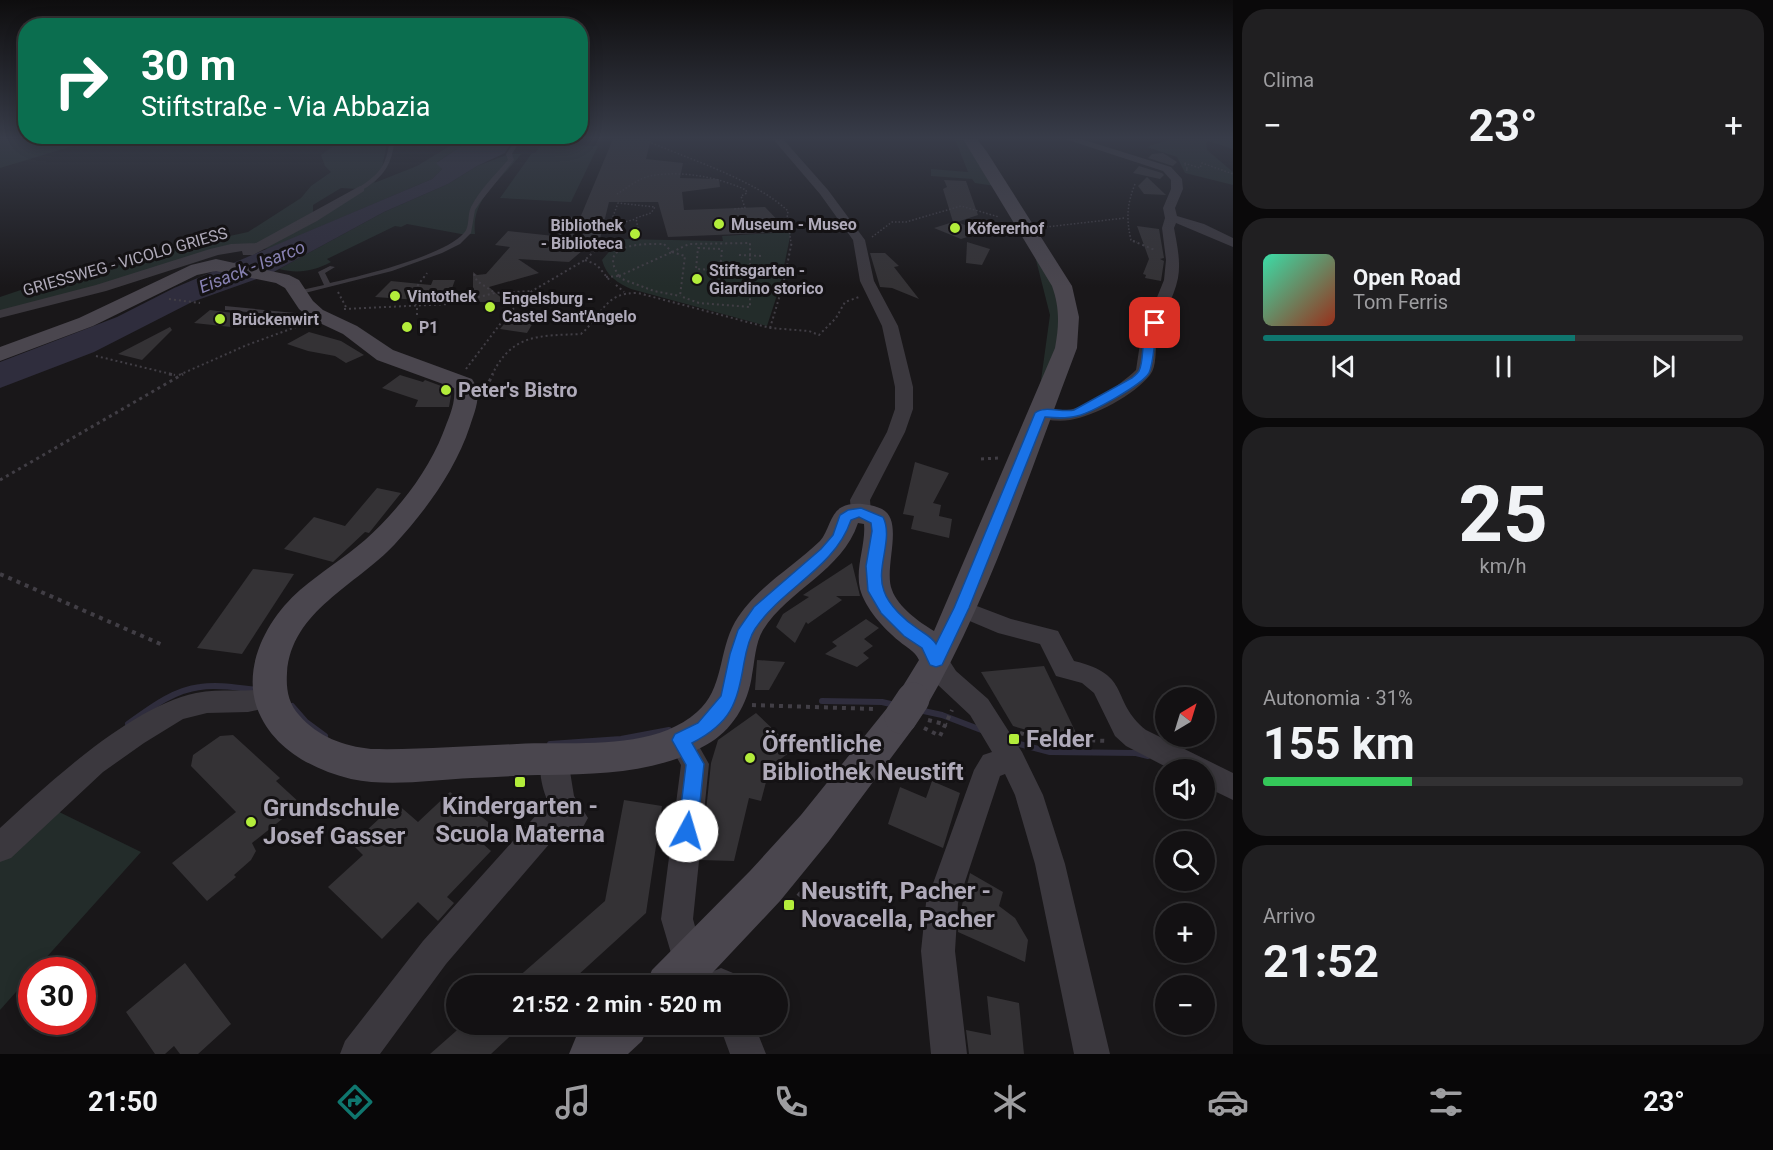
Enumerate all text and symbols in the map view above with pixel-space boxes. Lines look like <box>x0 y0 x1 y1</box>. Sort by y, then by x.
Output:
text: 30 m <box>141 41 236 90</box>
icon: right <box>42 42 120 120</box>
text: Clima <box>1263 68 1314 92</box>
text: Stiftstraße - Via Abbazia <box>141 91 430 123</box>
text: 23° <box>1468 99 1538 152</box>
text: − <box>1263 106 1282 145</box>
text: + <box>1724 106 1743 145</box>
place label: Museum - Museo <box>731 215 857 234</box>
place label: Bibliothek - Biblioteca <box>541 216 623 253</box>
marker: Museum - Museo <box>712 217 726 231</box>
place label: Köfererhof <box>967 219 1044 238</box>
marker: Köfererhof <box>948 221 962 235</box>
street label: GRIESSWEG - VICOLO GRIESS <box>21 223 230 300</box>
marker: Bibliothek - Biblioteca <box>628 227 642 241</box>
water label: Eisack - Isarco <box>196 236 308 297</box>
place label: Stiftsgarten - Giardino storico <box>709 261 824 298</box>
text: Open Road <box>1353 265 1461 290</box>
marker: Stiftsgarten - Giardino storico <box>690 272 704 286</box>
place label: Vintothek <box>407 287 477 306</box>
marker: Vintothek <box>388 289 402 303</box>
place label: Engelsburg - Castel Sant'Angelo <box>502 289 636 326</box>
text: Tom Ferris <box>1353 290 1448 314</box>
pin <box>1129 297 1180 348</box>
marker: Engelsburg - Castel Sant'Angelo <box>483 300 497 314</box>
icon: arrive <box>1138 306 1171 339</box>
place label: Brückenwirt <box>232 310 320 329</box>
marker: Brückenwirt <box>213 312 227 326</box>
place label: P1 <box>419 318 439 337</box>
marker: P1 <box>400 320 414 334</box>
icon: previous <box>1327 350 1360 383</box>
icon: pause <box>1487 350 1520 383</box>
icon: next <box>1647 350 1680 383</box>
place label: Peter's Bistro <box>458 378 578 402</box>
marker: Peter's Bistro <box>439 383 453 397</box>
text: 25 <box>1458 469 1548 560</box>
text: km/h <box>1480 554 1526 578</box>
text: Autonomia · 31% <box>1263 686 1413 710</box>
north arrow <box>1155 687 1215 747</box>
map controls <box>1155 687 1215 1035</box>
text: 155 km <box>1263 717 1415 770</box>
place label: Felder <box>1026 725 1094 753</box>
place label: Öffentliche Bibliothek Neustift <box>762 730 964 786</box>
marker: Felder <box>1007 732 1021 746</box>
marker: Öffentliche Bibliothek Neustift <box>743 751 757 765</box>
button: sound <box>1155 759 1215 819</box>
marker: Kindergarten - Scuola Materna <box>513 775 527 789</box>
place label: Kindergarten - Scuola Materna <box>435 792 605 848</box>
place label: Grundschule Josef Gasser <box>263 794 406 850</box>
position arrow <box>655 799 719 863</box>
marker: Grundschule Josef Gasser <box>244 815 258 829</box>
button: search <box>1155 831 1215 891</box>
place label: Neustift, Pacher - Novacella, Pacher <box>801 877 995 933</box>
marker: Neustift, Pacher - Novacella, Pacher <box>782 898 796 912</box>
button: + <box>1155 903 1215 963</box>
text: Arrivo <box>1263 904 1315 928</box>
text: 21:52 <box>1263 935 1379 988</box>
speed limit sign: 30 <box>18 957 96 1035</box>
button: − <box>1155 975 1215 1035</box>
text: 21:52 · 2 min · 520 m <box>512 992 722 1017</box>
icon: directions <box>334 1081 376 1123</box>
icon: music <box>552 1081 594 1123</box>
icon: phone <box>770 1081 812 1123</box>
icon: climate <box>989 1081 1031 1123</box>
icon: car <box>1207 1081 1249 1123</box>
icon: filters <box>1425 1081 1467 1123</box>
text: 21:50 <box>88 1086 158 1118</box>
text: 23° <box>1643 1086 1685 1118</box>

